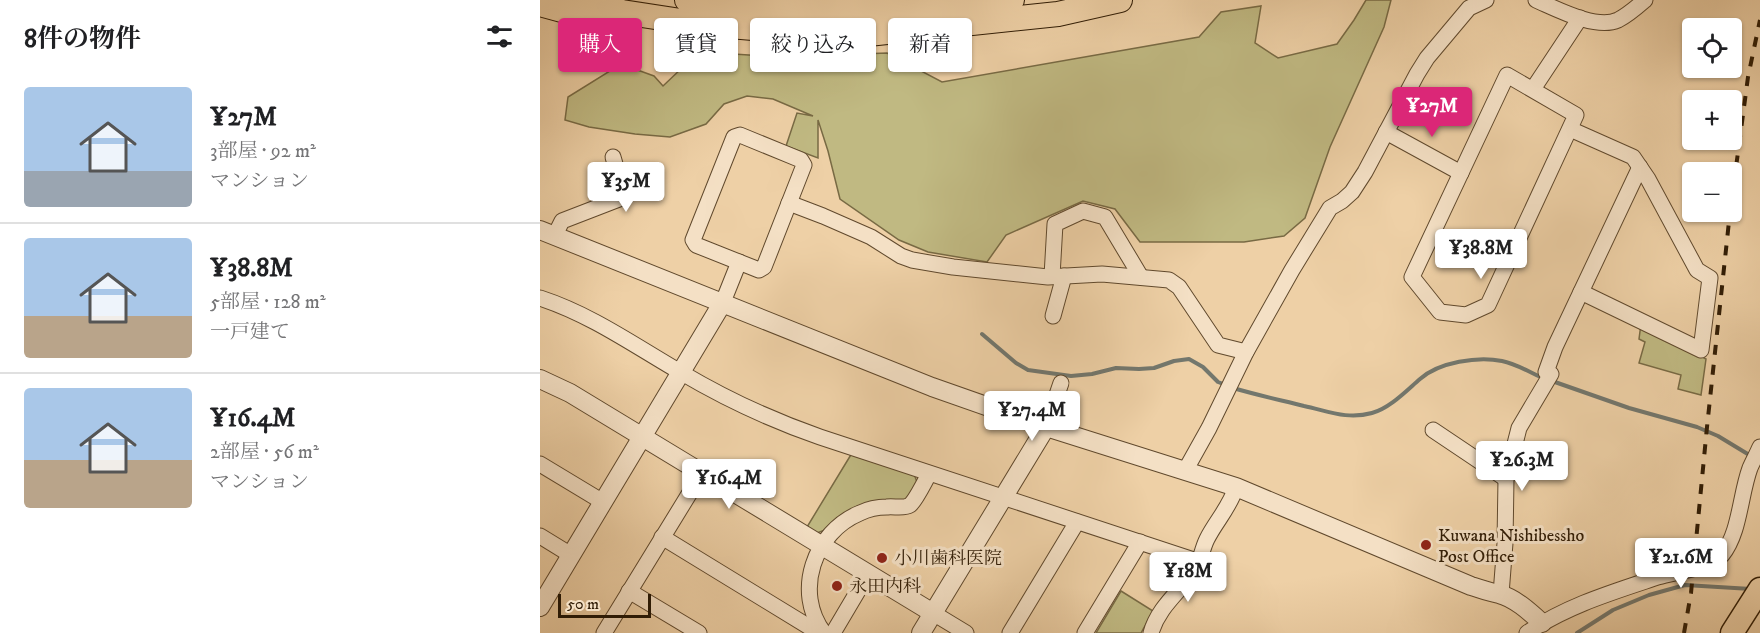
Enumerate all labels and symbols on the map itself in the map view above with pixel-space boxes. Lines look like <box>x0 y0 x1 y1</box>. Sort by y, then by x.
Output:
pin: ¥27M <box>1396 87 1468 138</box>
pin: ¥35M <box>590 162 662 213</box>
pin: ¥38.8M <box>1432 229 1530 280</box>
pin: ¥27.4M <box>983 391 1081 442</box>
pin: ¥26.3M <box>1473 441 1571 492</box>
pin: ¥16.4M <box>680 459 778 510</box>
place label: Kuwana Nishibessho Post Office <box>1438 525 1585 568</box>
marker: Kuwana Nishibessho Post Office <box>1419 538 1433 552</box>
pin: ¥21.6M <box>1632 538 1730 589</box>
place label: 小川歯科医院 <box>894 548 1002 570</box>
marker: 小川歯科医院 <box>875 551 889 565</box>
pin: ¥18M <box>1152 552 1224 603</box>
place label: 永田内科 <box>849 576 921 598</box>
marker: 永田内科 <box>830 579 844 593</box>
scale bar <box>558 591 651 618</box>

